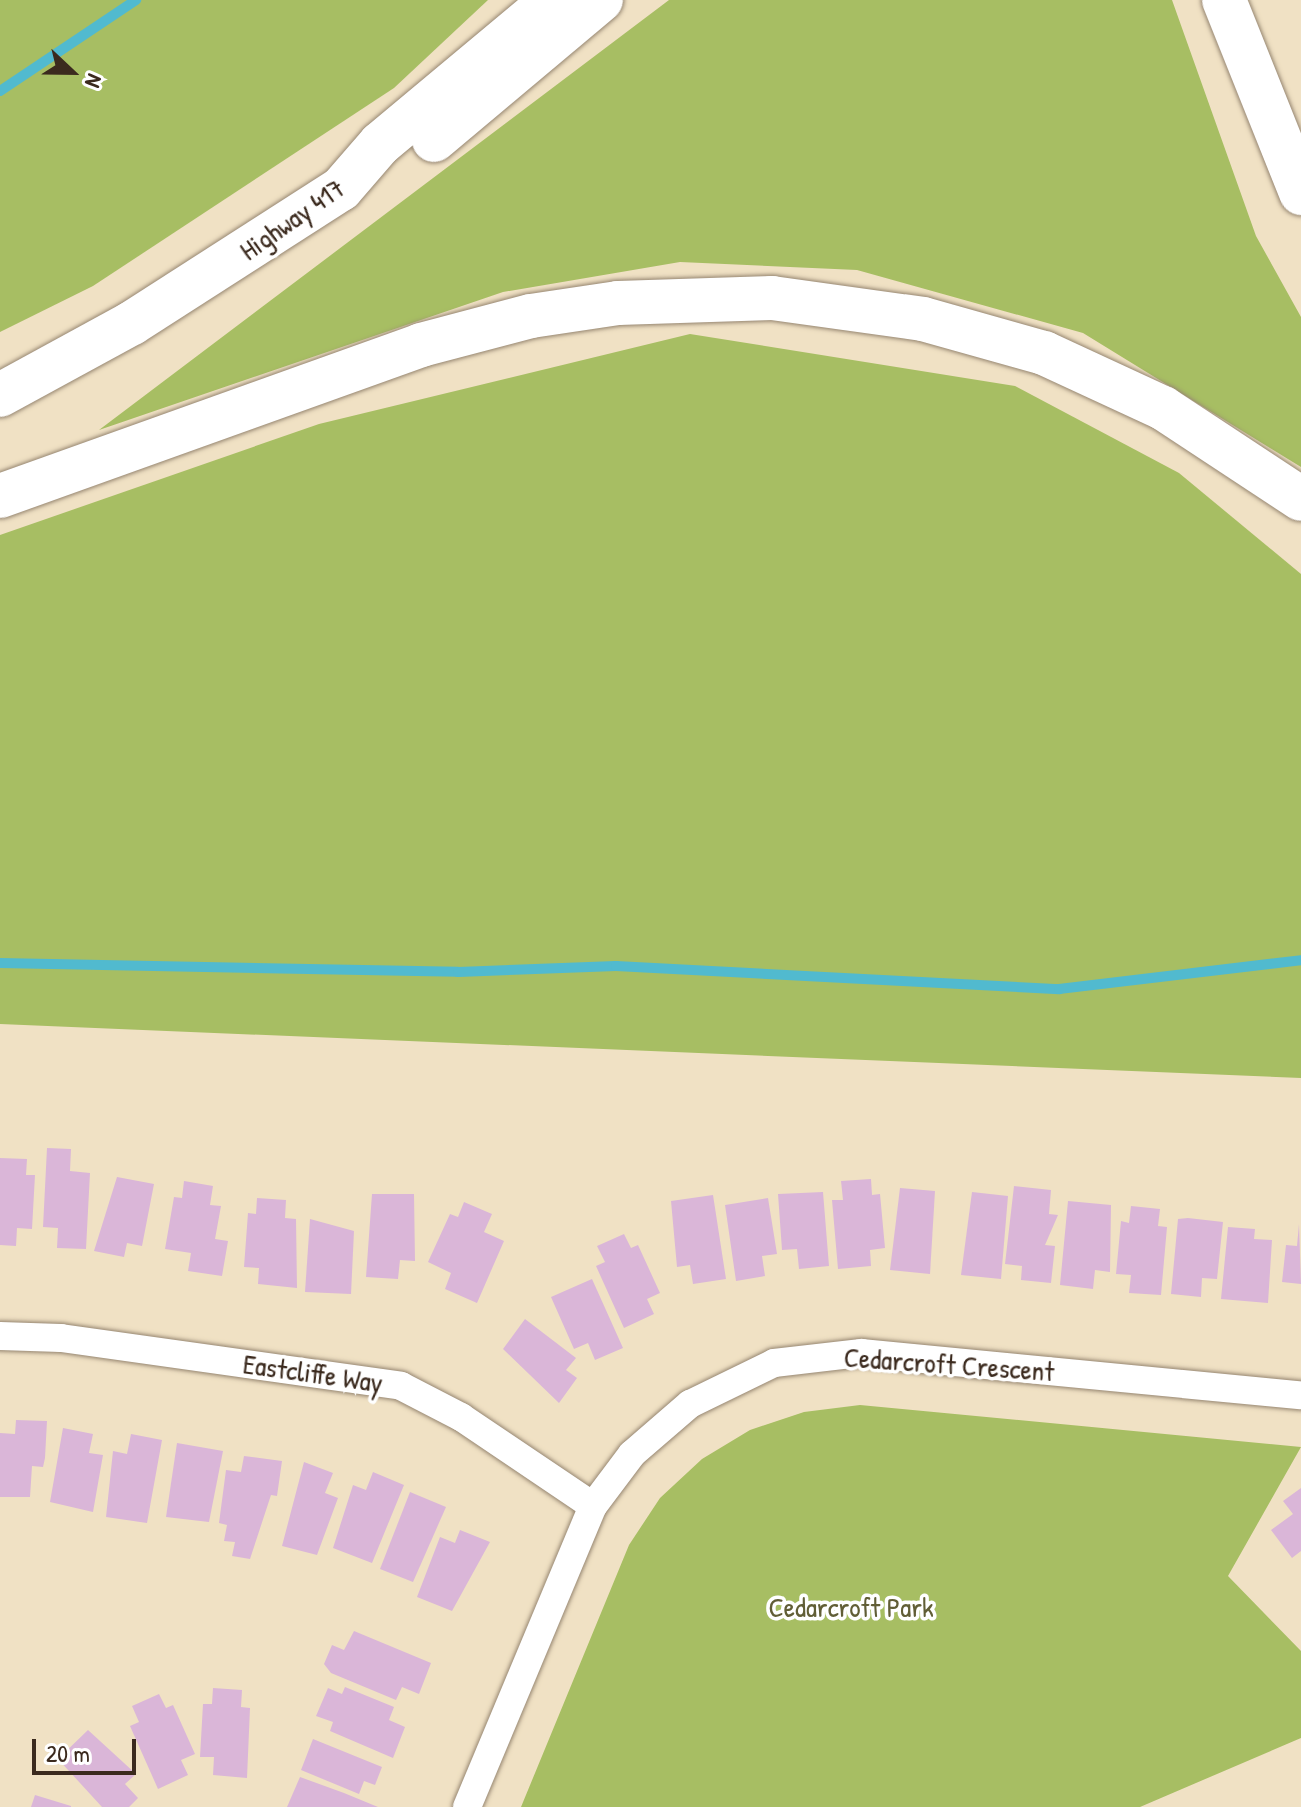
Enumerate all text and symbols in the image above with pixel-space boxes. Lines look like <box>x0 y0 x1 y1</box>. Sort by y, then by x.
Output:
north arrow <box>32 32 112 112</box>
text: N <box>78 70 110 92</box>
street label: Highway 417 <box>233 171 351 267</box>
street label: Cedarcroft Crescent <box>843 1340 1055 1388</box>
street label: Eastcliffe Way <box>241 1347 385 1399</box>
park label: Cedarcroft Park <box>768 1590 934 1624</box>
scale bar <box>36 1723 140 1773</box>
text: 20 m <box>46 1737 90 1769</box>

